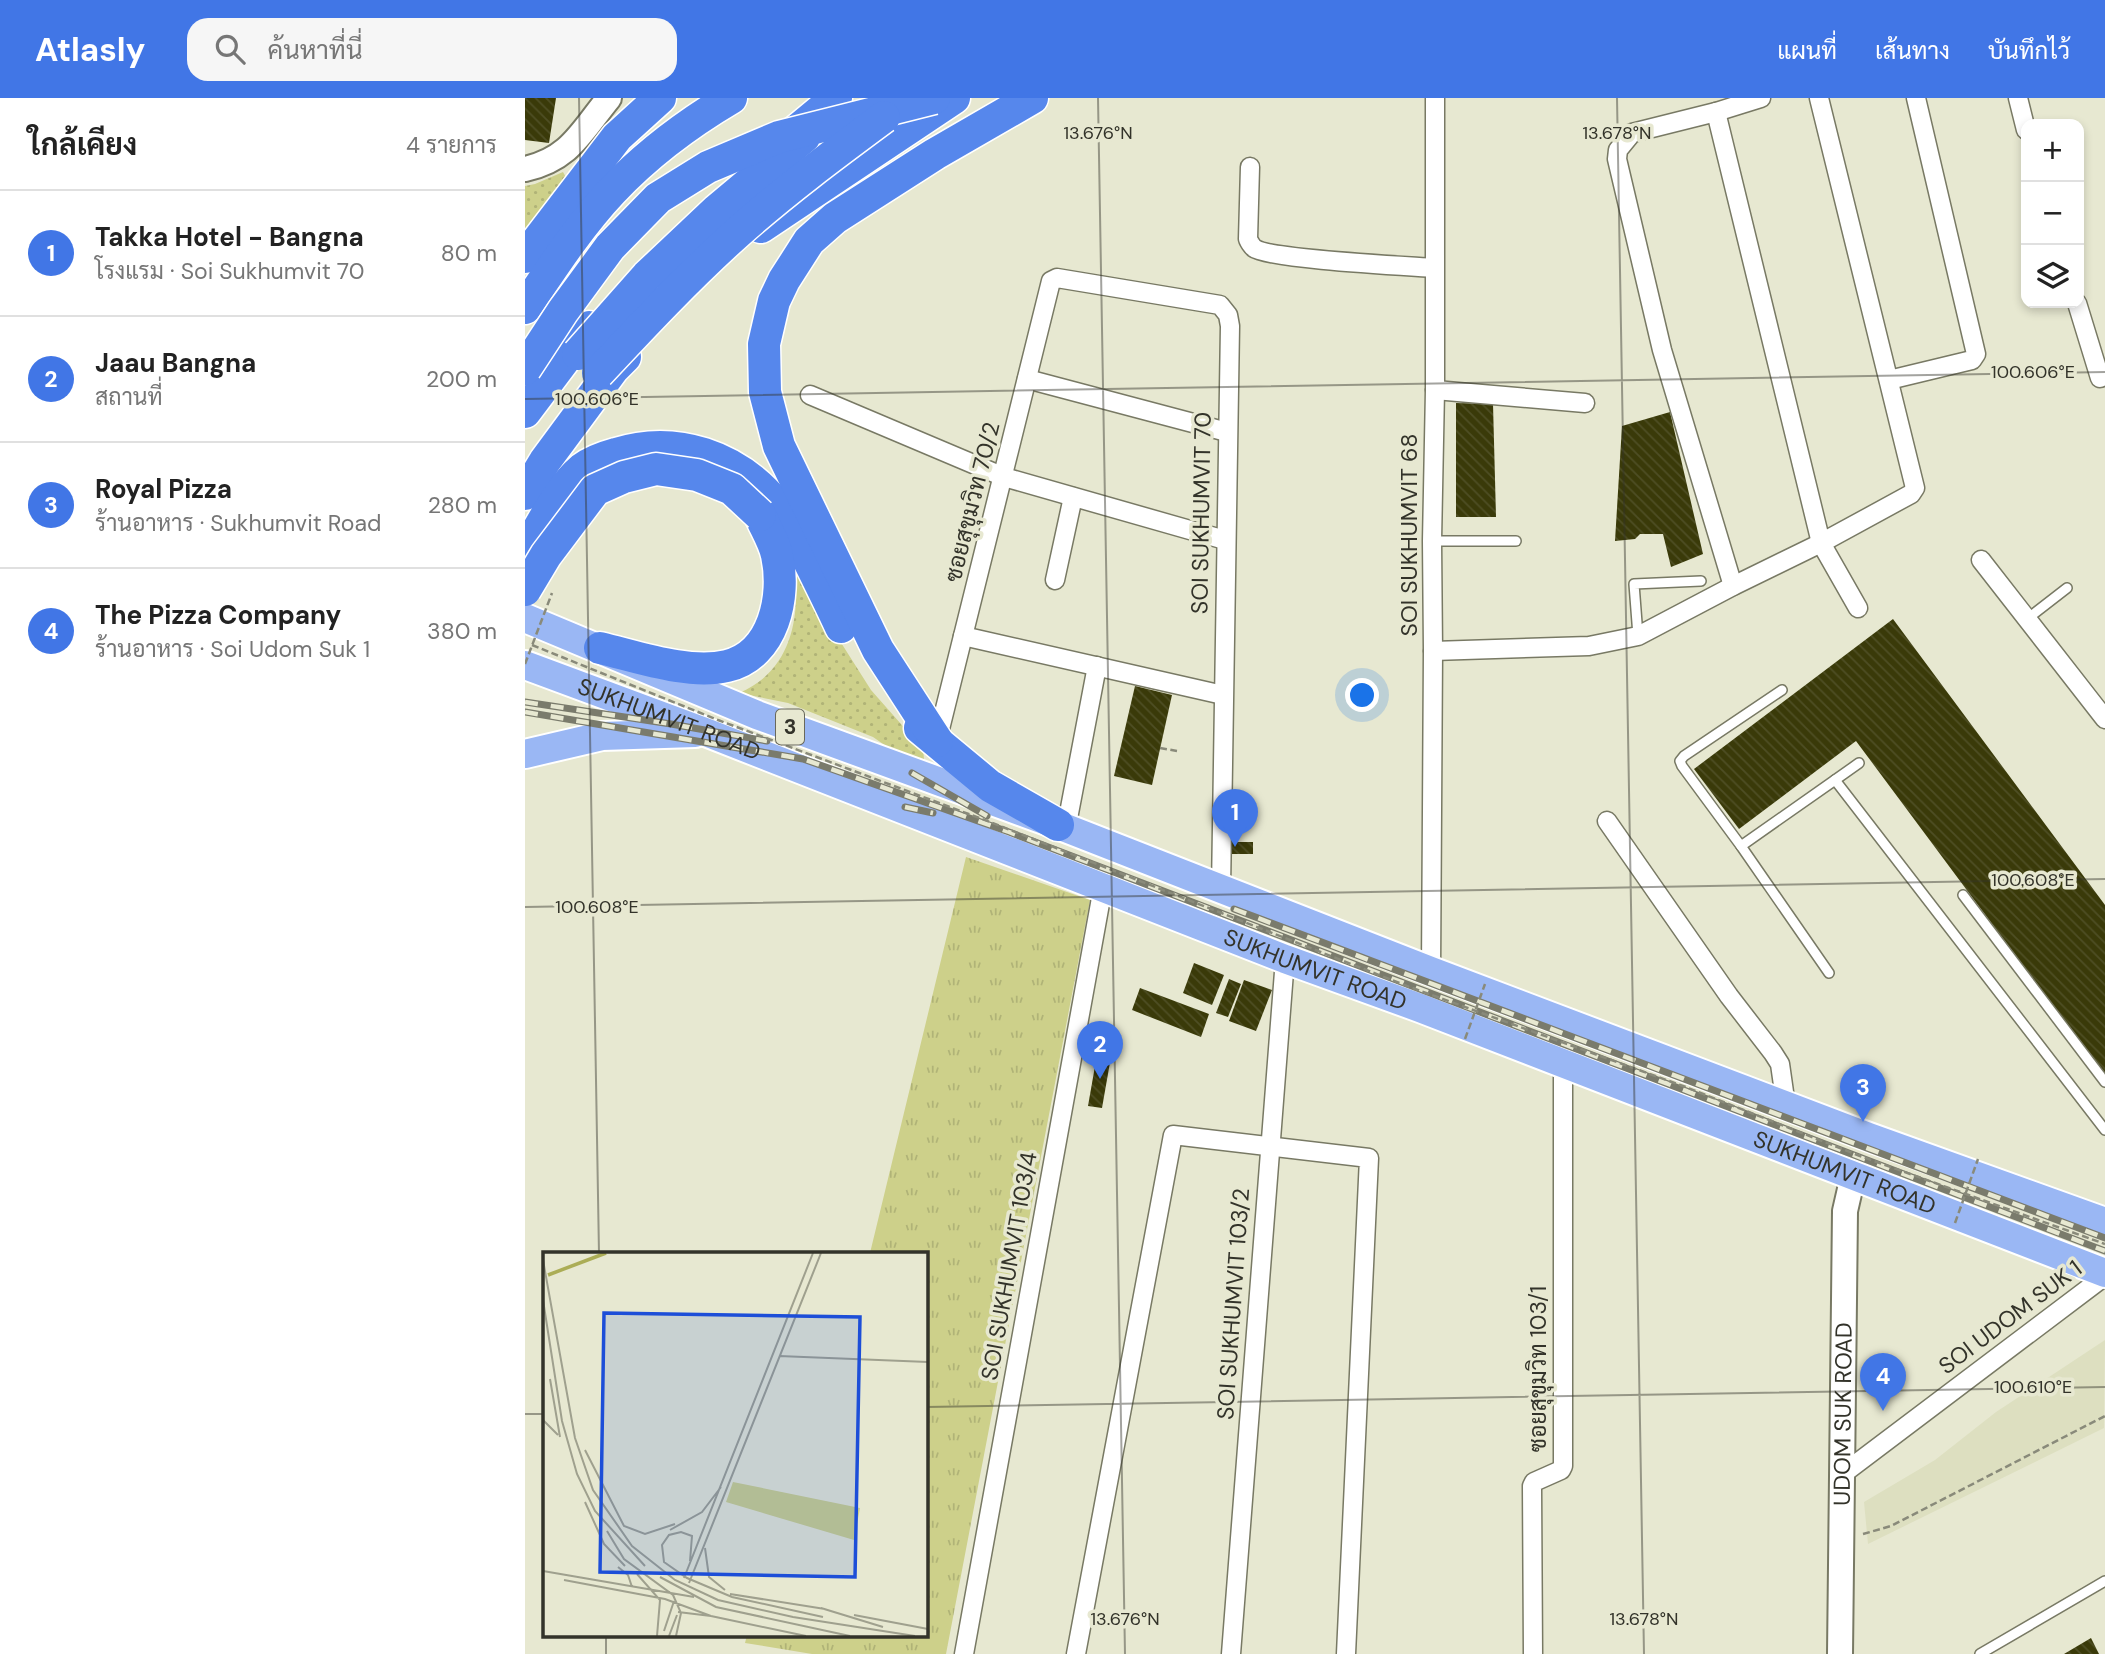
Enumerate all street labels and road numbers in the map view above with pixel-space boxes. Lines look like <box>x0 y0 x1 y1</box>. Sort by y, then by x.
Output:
street label: SOI SUKHUMVIT 70 <box>1184 412 1218 614</box>
street label: ซอยสุขุมวิท 70/2 <box>938 419 1007 585</box>
street label: SOI SUKHUMVIT 68 <box>1394 434 1424 636</box>
street label: SUKHUMVIT ROAD <box>574 671 765 767</box>
road number: 3 <box>776 710 804 744</box>
street label: SUKHUMVIT ROAD <box>1219 922 1411 1017</box>
street label: SUKHUMVIT ROAD <box>1749 1123 1940 1221</box>
street label: SOI SUKHUMVIT 103/4 <box>974 1150 1044 1382</box>
street label: SOI SUKHUMVIT 103/2 <box>1210 1187 1256 1421</box>
street label: SOI UDOM SUK 1 <box>1932 1253 2088 1381</box>
street label: ซอยสุขุมวิท 103/1 <box>1523 1286 1554 1452</box>
street label: UDOM SUK ROAD <box>1827 1322 1859 1506</box>

